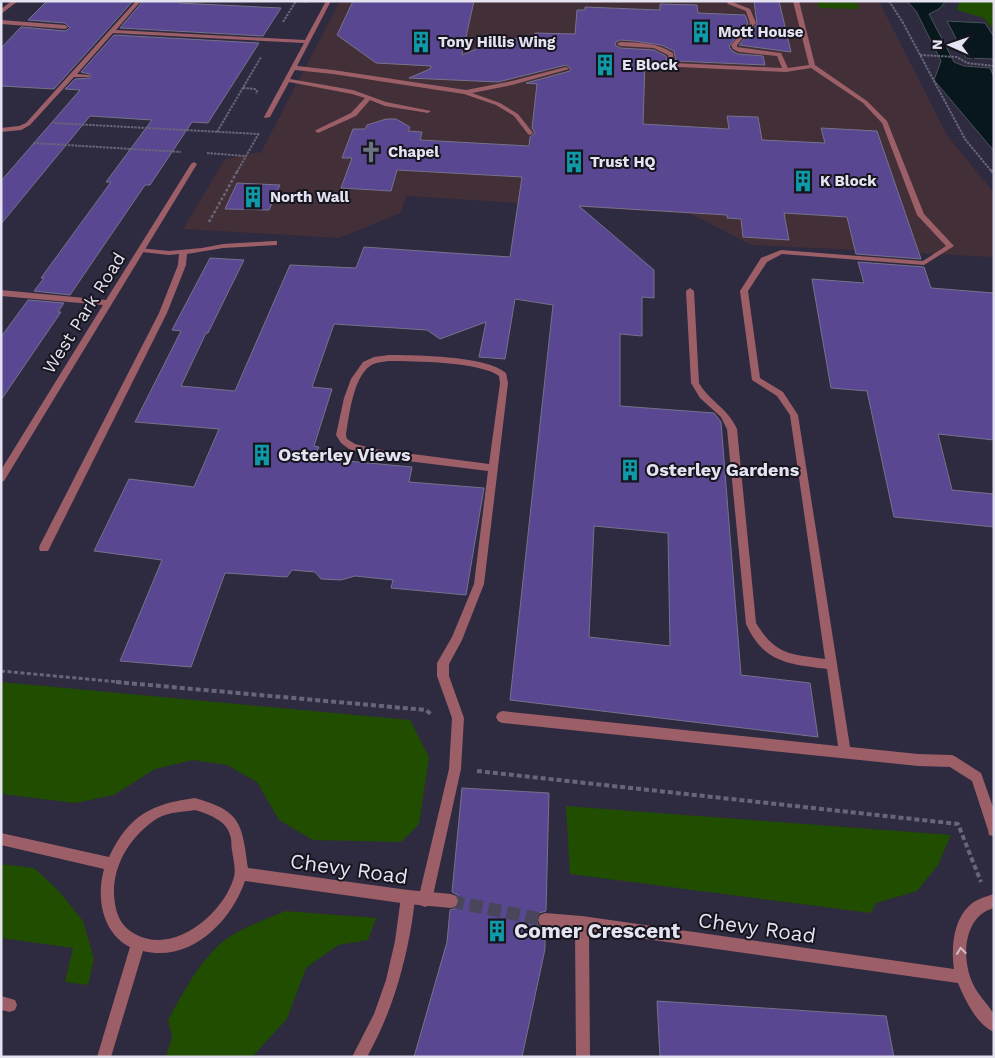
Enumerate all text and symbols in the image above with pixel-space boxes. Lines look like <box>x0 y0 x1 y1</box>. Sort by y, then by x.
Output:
building icon: Mott House <box>688 19 714 45</box>
north arrow <box>925 20 975 70</box>
place label: Mott House <box>718 23 804 41</box>
building icon: Tony Hillis Wing <box>408 29 434 55</box>
place label: Tony Hillis Wing <box>438 33 556 51</box>
text: N <box>929 39 945 50</box>
building icon: E Block <box>592 52 618 78</box>
place label: E Block <box>622 56 678 74</box>
church icon: Chapel <box>358 139 384 165</box>
place label: Chapel <box>388 143 439 161</box>
building icon: Trust HQ <box>561 149 587 175</box>
place label: Trust HQ <box>590 153 656 171</box>
building icon: K Block <box>790 168 816 194</box>
place label: K Block <box>820 172 877 190</box>
building icon: North Wall <box>240 184 266 210</box>
place label: North Wall <box>270 188 349 206</box>
street label: West Park Road <box>38 248 129 377</box>
building icon: Osterley Views <box>249 442 275 468</box>
place label: Osterley Views <box>278 444 411 465</box>
building icon: Osterley Gardens <box>617 457 643 483</box>
place label: Osterley Gardens <box>646 459 800 480</box>
street label: Chevy Road <box>288 848 410 889</box>
street label: Chevy Road <box>696 907 818 948</box>
building icon: Comer Crescent <box>484 918 510 944</box>
place label: Comer Crescent <box>514 918 680 943</box>
one-way arrow <box>956 947 967 955</box>

